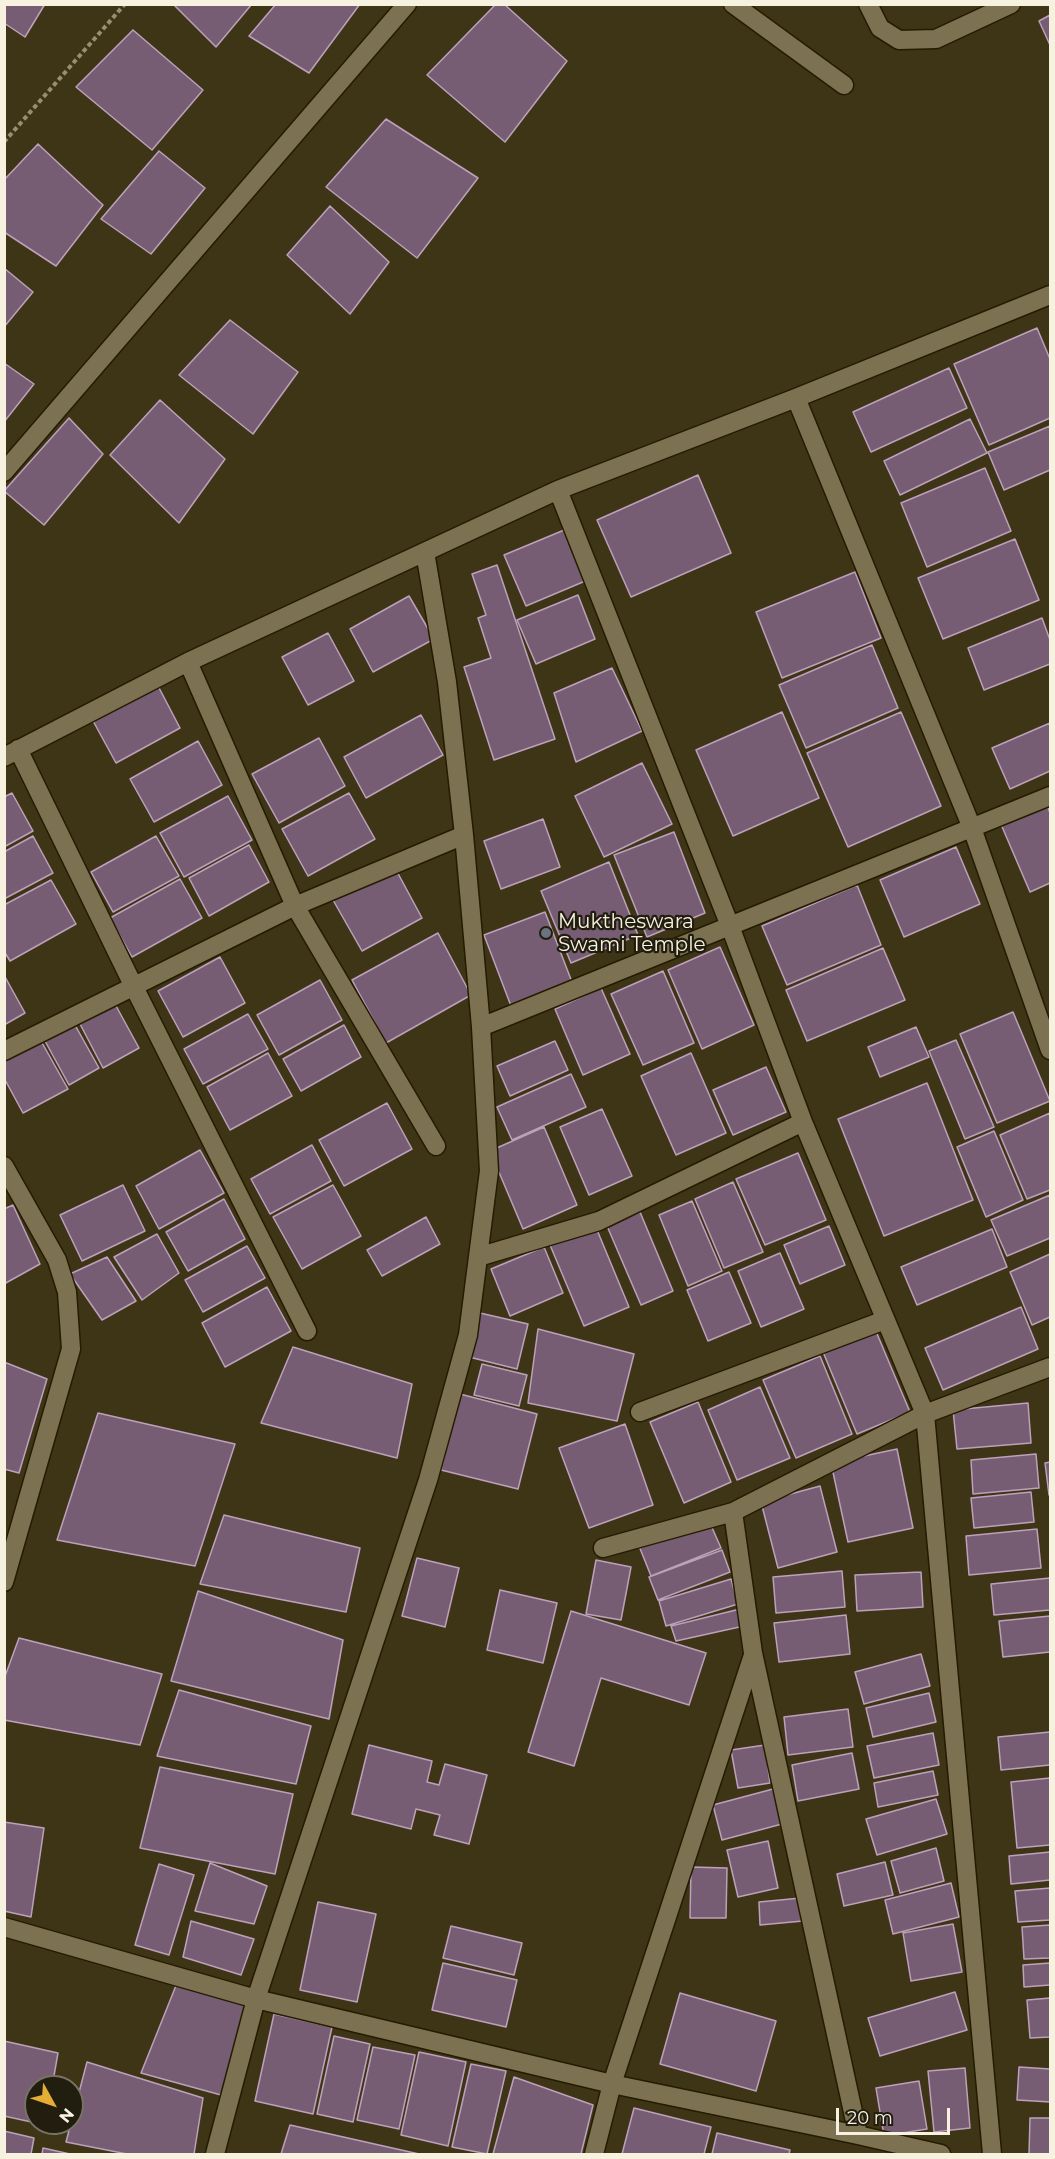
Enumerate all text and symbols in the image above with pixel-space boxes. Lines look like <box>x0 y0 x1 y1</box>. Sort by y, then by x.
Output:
place label: Muktheswara Swami Temple <box>558 910 706 957</box>
marker: Muktheswara Swami Temple <box>539 926 553 940</box>
north arrow <box>24 2075 84 2135</box>
scale bar <box>839 2096 953 2134</box>
text: N <box>55 2105 78 2127</box>
text: 20 m <box>847 2107 893 2129</box>

